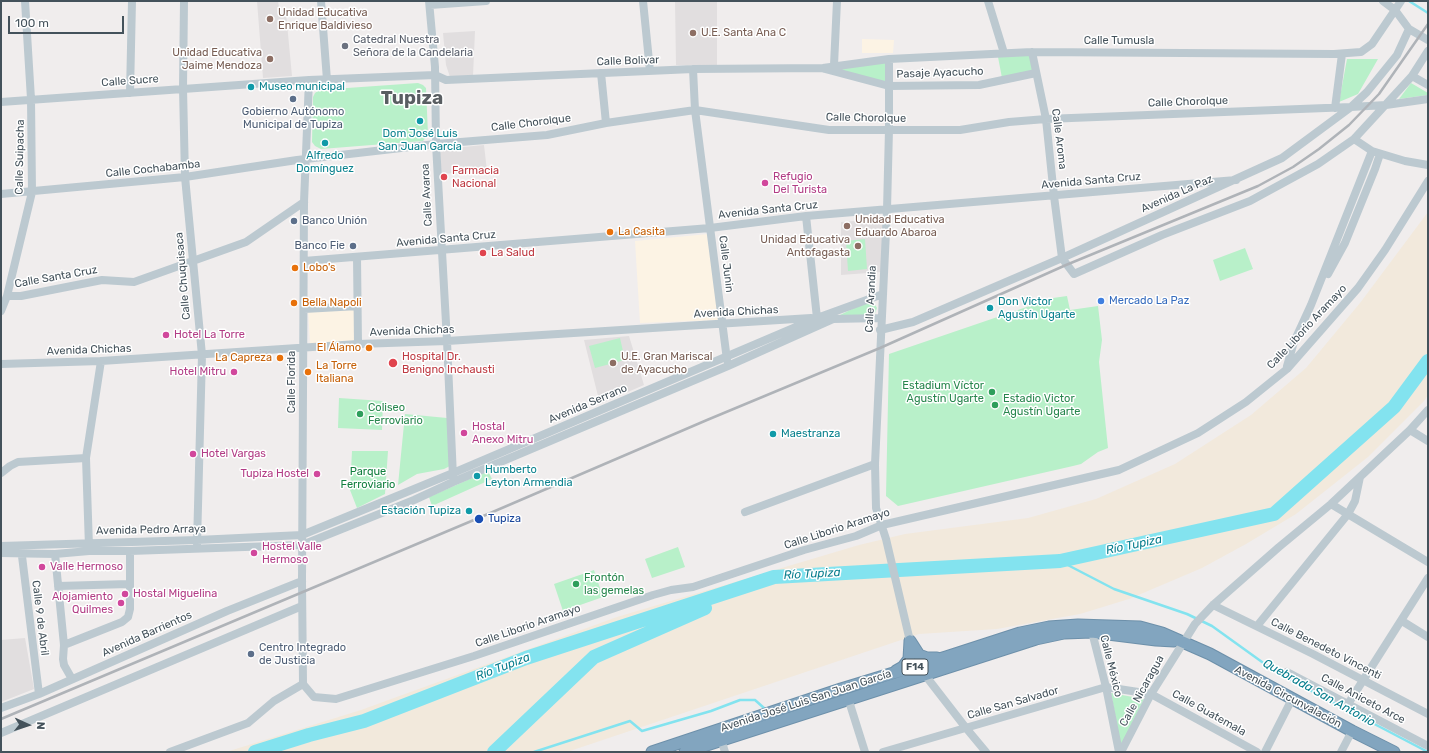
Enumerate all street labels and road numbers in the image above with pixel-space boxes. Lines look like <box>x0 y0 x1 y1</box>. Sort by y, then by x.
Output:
street label: Calle Tumusla <box>1084 34 1154 48</box>
street label: Calle Bolivar <box>596 53 660 69</box>
street label: Pasaje Ayacucho <box>896 65 984 81</box>
street label: Calle Sucre <box>101 72 159 90</box>
street label: Calle Chorolque <box>1148 94 1228 110</box>
street label: Calle Aroma <box>1049 108 1069 170</box>
street label: Calle Chorolque <box>826 111 906 125</box>
street label: Calle Chorolque <box>490 112 572 134</box>
street label: Calle Suipacha <box>13 119 27 195</box>
street label: Calle Cochabamba <box>105 157 201 181</box>
street label: Calle Avaroa <box>419 163 435 227</box>
street label: Avenida Santa Cruz <box>1041 170 1141 192</box>
street label: Avenida La Paz <box>1139 172 1215 216</box>
street label: Avenida Santa Cruz <box>718 198 818 222</box>
street label: Avenida Santa Cruz <box>396 228 496 250</box>
street label: Calle Chuquisaca <box>173 232 193 320</box>
street label: Calle Junin <box>716 235 736 293</box>
street label: Calle Santa Cruz <box>14 263 98 291</box>
street label: Calle Arandia <box>863 265 879 333</box>
street label: Calle Liborio Aramayo <box>1264 282 1350 372</box>
street label: Avenida Chichas <box>693 303 779 321</box>
street label: Avenida Chichas <box>369 323 455 339</box>
street label: Avenida Chichas <box>46 342 132 358</box>
street label: Calle Florida <box>285 351 299 413</box>
street label: Avenida Serrano <box>547 382 629 426</box>
street label: Calle Liborio Aramayo <box>782 506 892 552</box>
street label: Avenida Pedro Arraya <box>96 522 206 538</box>
street label: Calle 9 de Abril <box>29 580 51 656</box>
street label: Calle Liborio Aramayo <box>474 602 582 650</box>
street label: Avenida Barrientos <box>100 608 194 660</box>
street label: Calle Benedeto Vincenti <box>1269 615 1383 683</box>
street label: Calle México <box>1097 634 1125 698</box>
street label: Calle Nicaragua <box>1117 653 1167 729</box>
road number: F14 <box>902 659 928 675</box>
street label: Avenida Circunvalación <box>1232 663 1344 731</box>
street label: Avenida José Luis San Juan García <box>719 667 893 735</box>
street label: Calle Aniceto Arce <box>1319 671 1407 727</box>
street label: Calle San Salvador <box>966 684 1060 722</box>
street label: Calle Guatemala <box>1170 687 1248 739</box>

